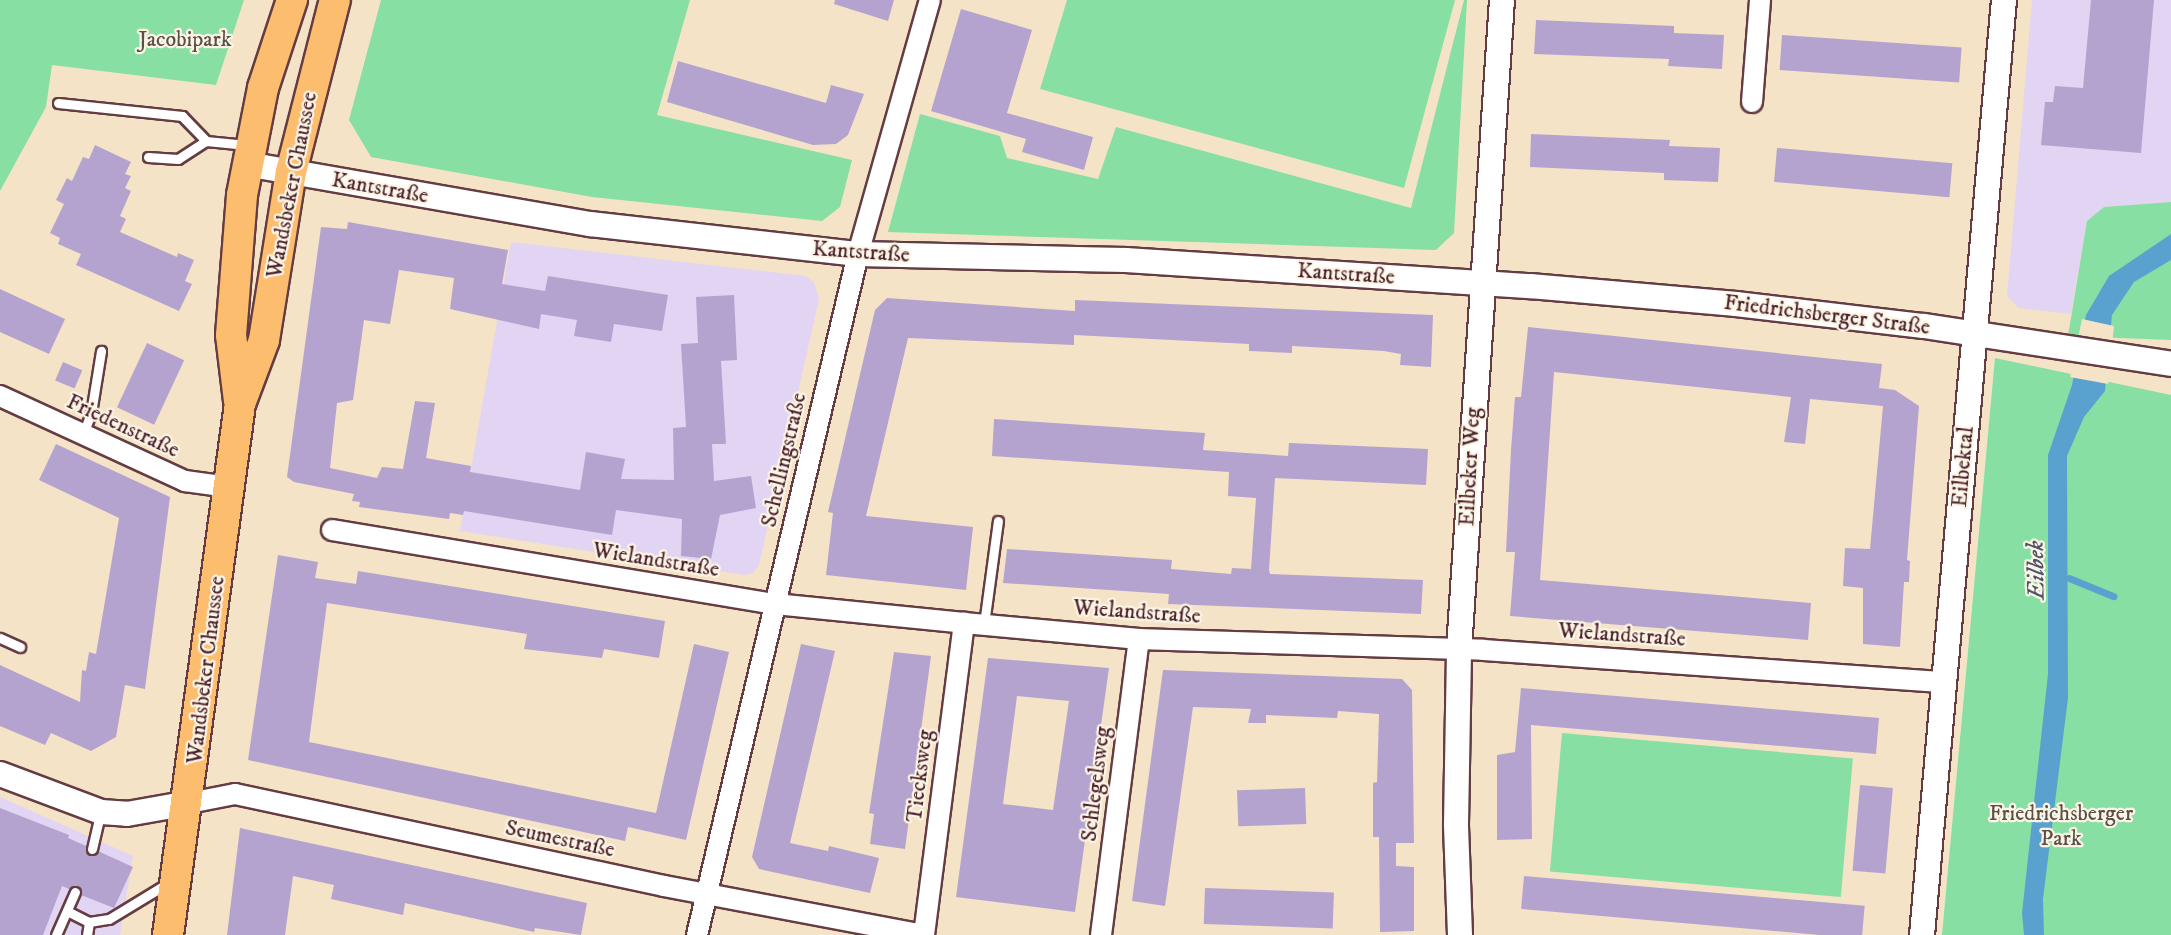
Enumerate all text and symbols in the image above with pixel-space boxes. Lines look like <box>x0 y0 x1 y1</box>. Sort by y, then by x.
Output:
park label: Jacobipark <box>138 27 232 53</box>
street label: Wandsbeker Chaussee <box>261 90 323 280</box>
street label: Kantstraße <box>330 167 430 209</box>
street label: Kantstraße <box>811 235 911 269</box>
street label: Kantstraße <box>1296 257 1396 291</box>
street label: Friedrichsberger Straße <box>1722 289 1932 341</box>
street label: Friedenstraße <box>62 388 184 464</box>
street label: Schellingstraße <box>756 390 812 530</box>
street label: Eilbeker Weg <box>1454 407 1486 527</box>
street label: Eilbektal <box>1946 425 1980 509</box>
street label: Wielandstraße <box>591 537 721 583</box>
water label: Eilbek <box>2022 540 2052 600</box>
street label: Wandsbeker Chaussee <box>181 575 231 765</box>
street label: Wielandstraße <box>1072 594 1202 630</box>
street label: Wielandstraße <box>1557 617 1687 653</box>
street label: Schlegelsweg <box>1076 725 1116 843</box>
street label: Tiecksweg <box>901 728 939 824</box>
park label: Friedrichsberger Park <box>1989 800 2133 852</box>
street label: Seumestraße <box>503 815 617 863</box>

